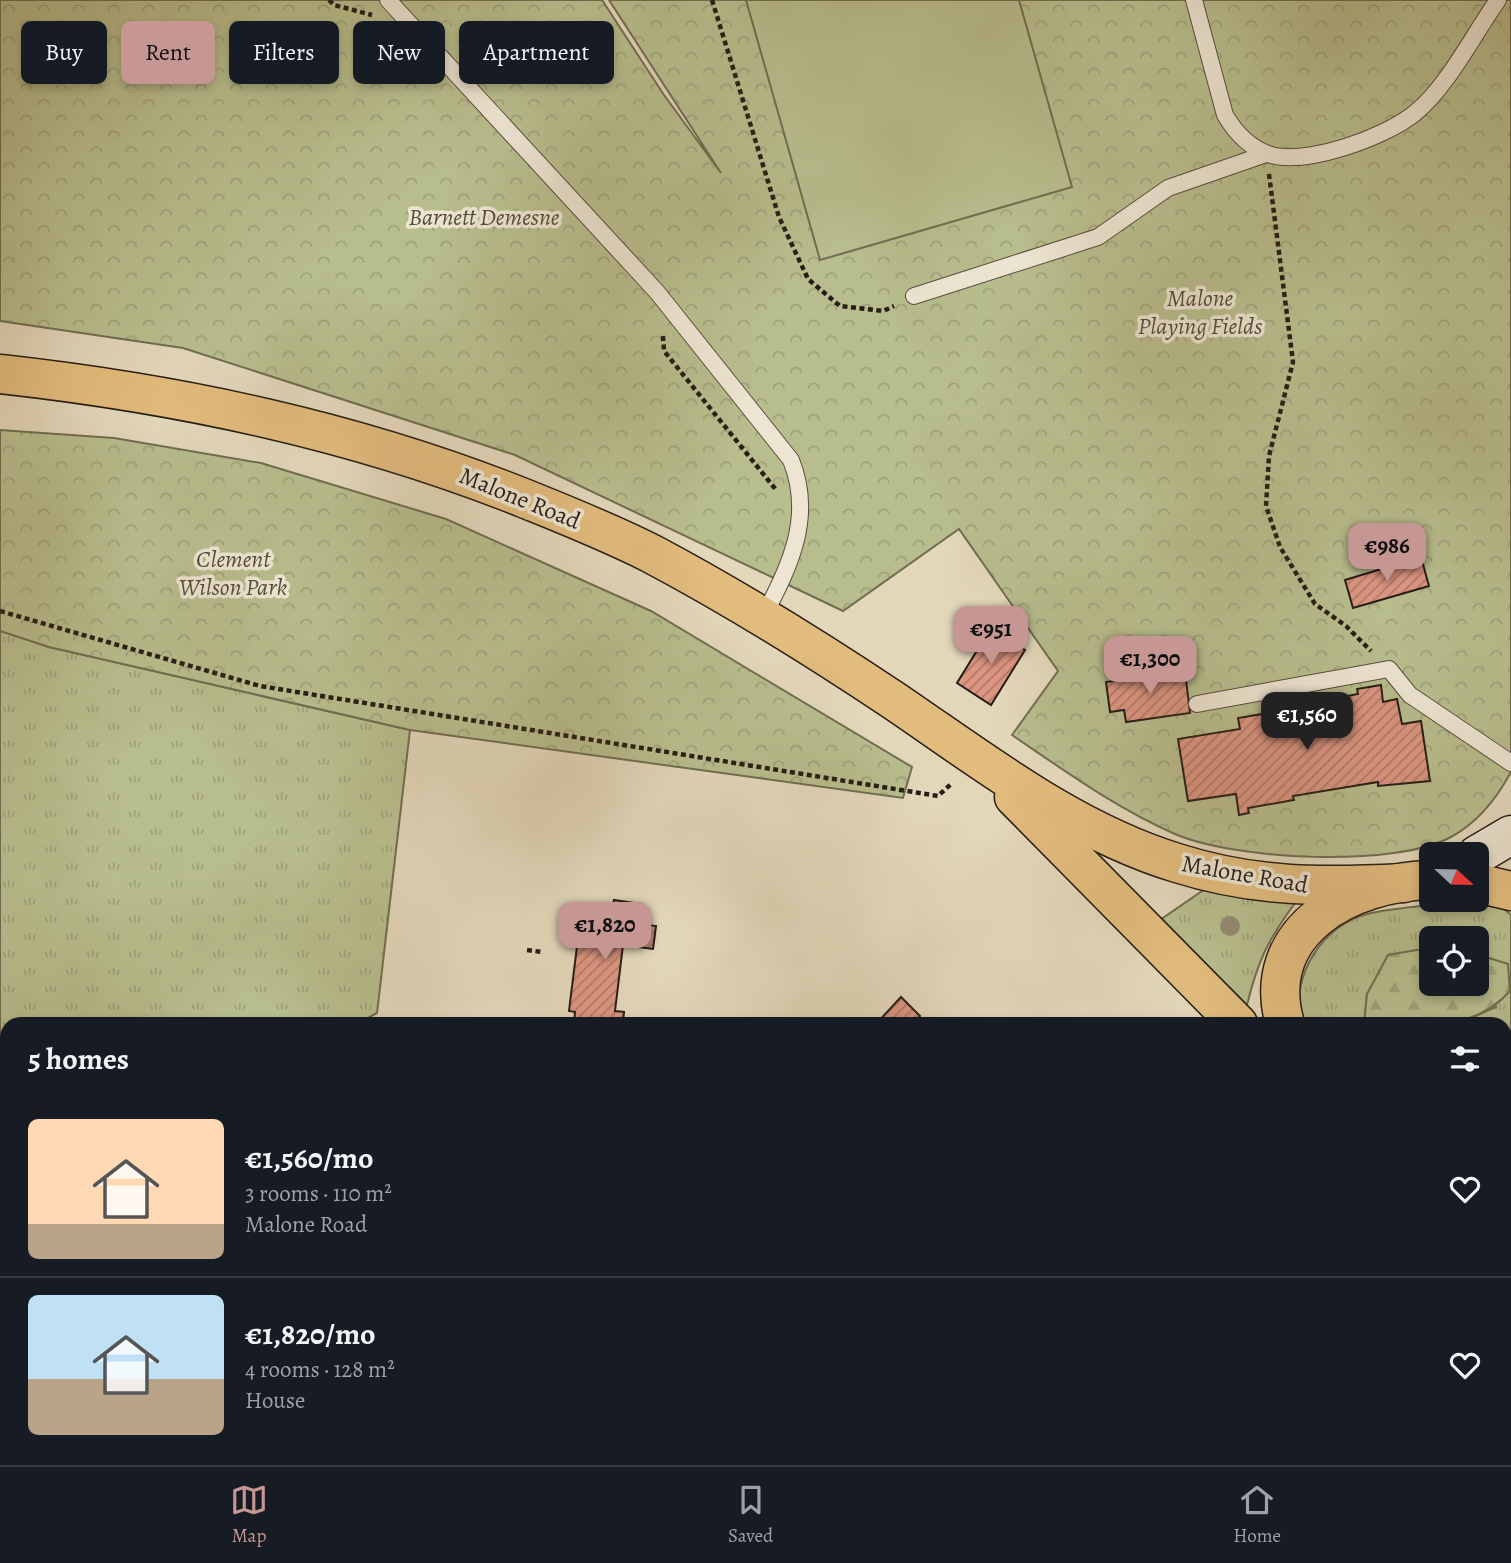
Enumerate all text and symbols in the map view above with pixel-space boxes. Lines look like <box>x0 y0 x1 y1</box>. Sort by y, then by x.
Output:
chip: Buy <box>21 21 107 84</box>
chip: Rent <box>121 21 215 84</box>
chip: Filters <box>229 21 339 84</box>
chip: New <box>353 21 445 84</box>
chip: Apartment <box>459 21 614 84</box>
park label: Barnett Demesne <box>409 201 560 233</box>
park label: Malone Playing Fields <box>1138 282 1262 342</box>
street label: Malone Road <box>455 459 585 537</box>
pin: €986 <box>1346 524 1428 583</box>
text: €986 <box>1364 530 1410 561</box>
park label: Clement Wilson Park <box>179 543 287 603</box>
pin: €951 <box>950 606 1032 666</box>
text: €951 <box>970 613 1012 644</box>
pin: €1,300 <box>1093 636 1207 696</box>
text: €1,300 <box>1120 643 1180 674</box>
pin: €1,560 <box>1250 692 1364 752</box>
text: €1,560 <box>1277 699 1337 730</box>
north arrow <box>1419 842 1489 912</box>
map controls <box>1419 842 1489 996</box>
street label: Malone Road <box>1179 847 1311 901</box>
pin: €1,820 <box>548 902 662 962</box>
text: €1,820 <box>574 909 636 940</box>
button: locate <box>1419 926 1489 996</box>
text: 5 homes <box>28 1039 129 1079</box>
icon: filters <box>1446 1040 1484 1078</box>
text: €1,560/mo <box>245 1138 373 1178</box>
icon: home <box>84 1147 168 1231</box>
icon: heart <box>1446 1170 1484 1208</box>
text: 3 rooms · 110 m² <box>245 1178 392 1209</box>
text: Malone Road <box>245 1209 367 1240</box>
text: €1,820/mo <box>245 1314 376 1354</box>
icon: home <box>84 1323 168 1407</box>
icon: heart <box>1446 1346 1484 1384</box>
text: 4 rooms · 128 m² <box>245 1354 395 1385</box>
text: House <box>245 1385 305 1416</box>
tab: Map <box>230 1481 268 1549</box>
tab: Saved <box>728 1481 773 1549</box>
tab: Home <box>1233 1481 1281 1549</box>

